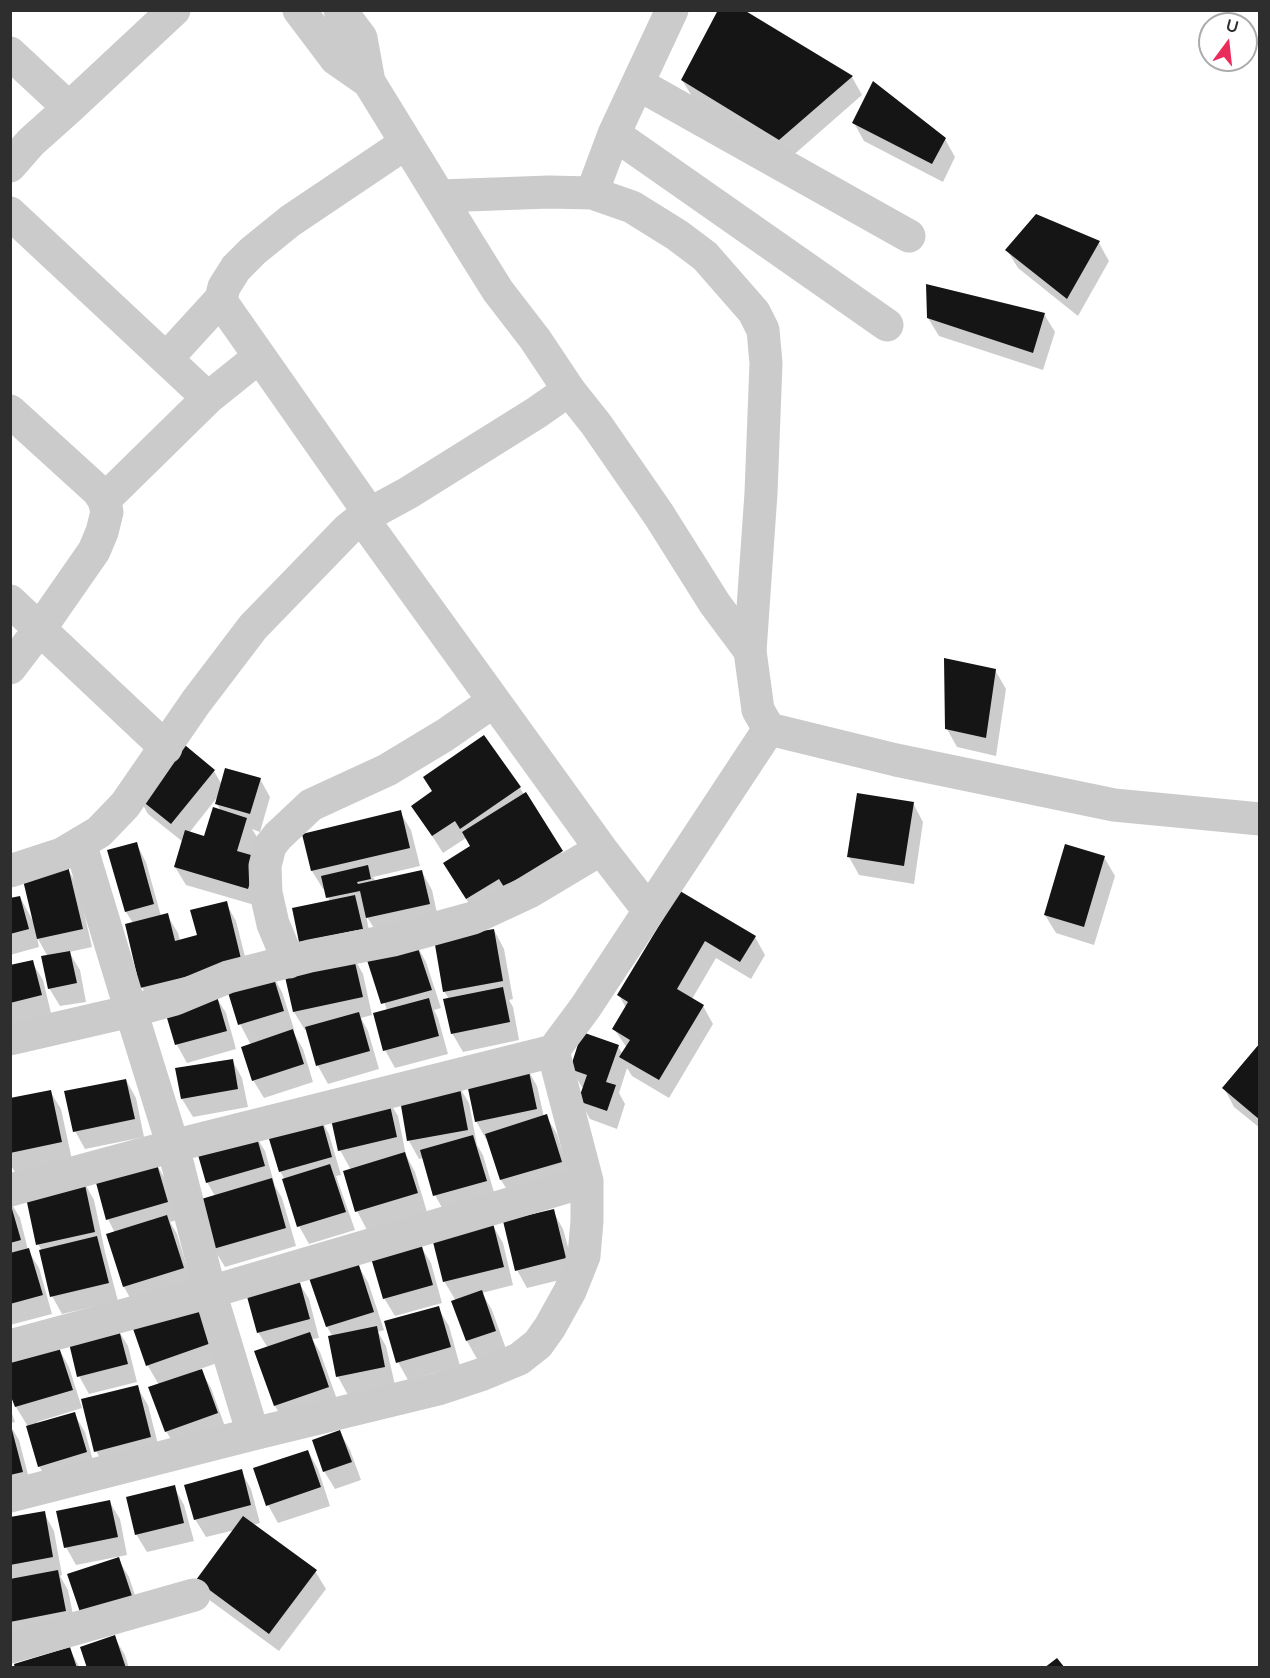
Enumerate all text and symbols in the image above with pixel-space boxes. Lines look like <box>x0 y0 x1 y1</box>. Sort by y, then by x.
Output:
north arrow <box>1198 12 1258 72</box>
text: U <box>1224 15 1241 38</box>

